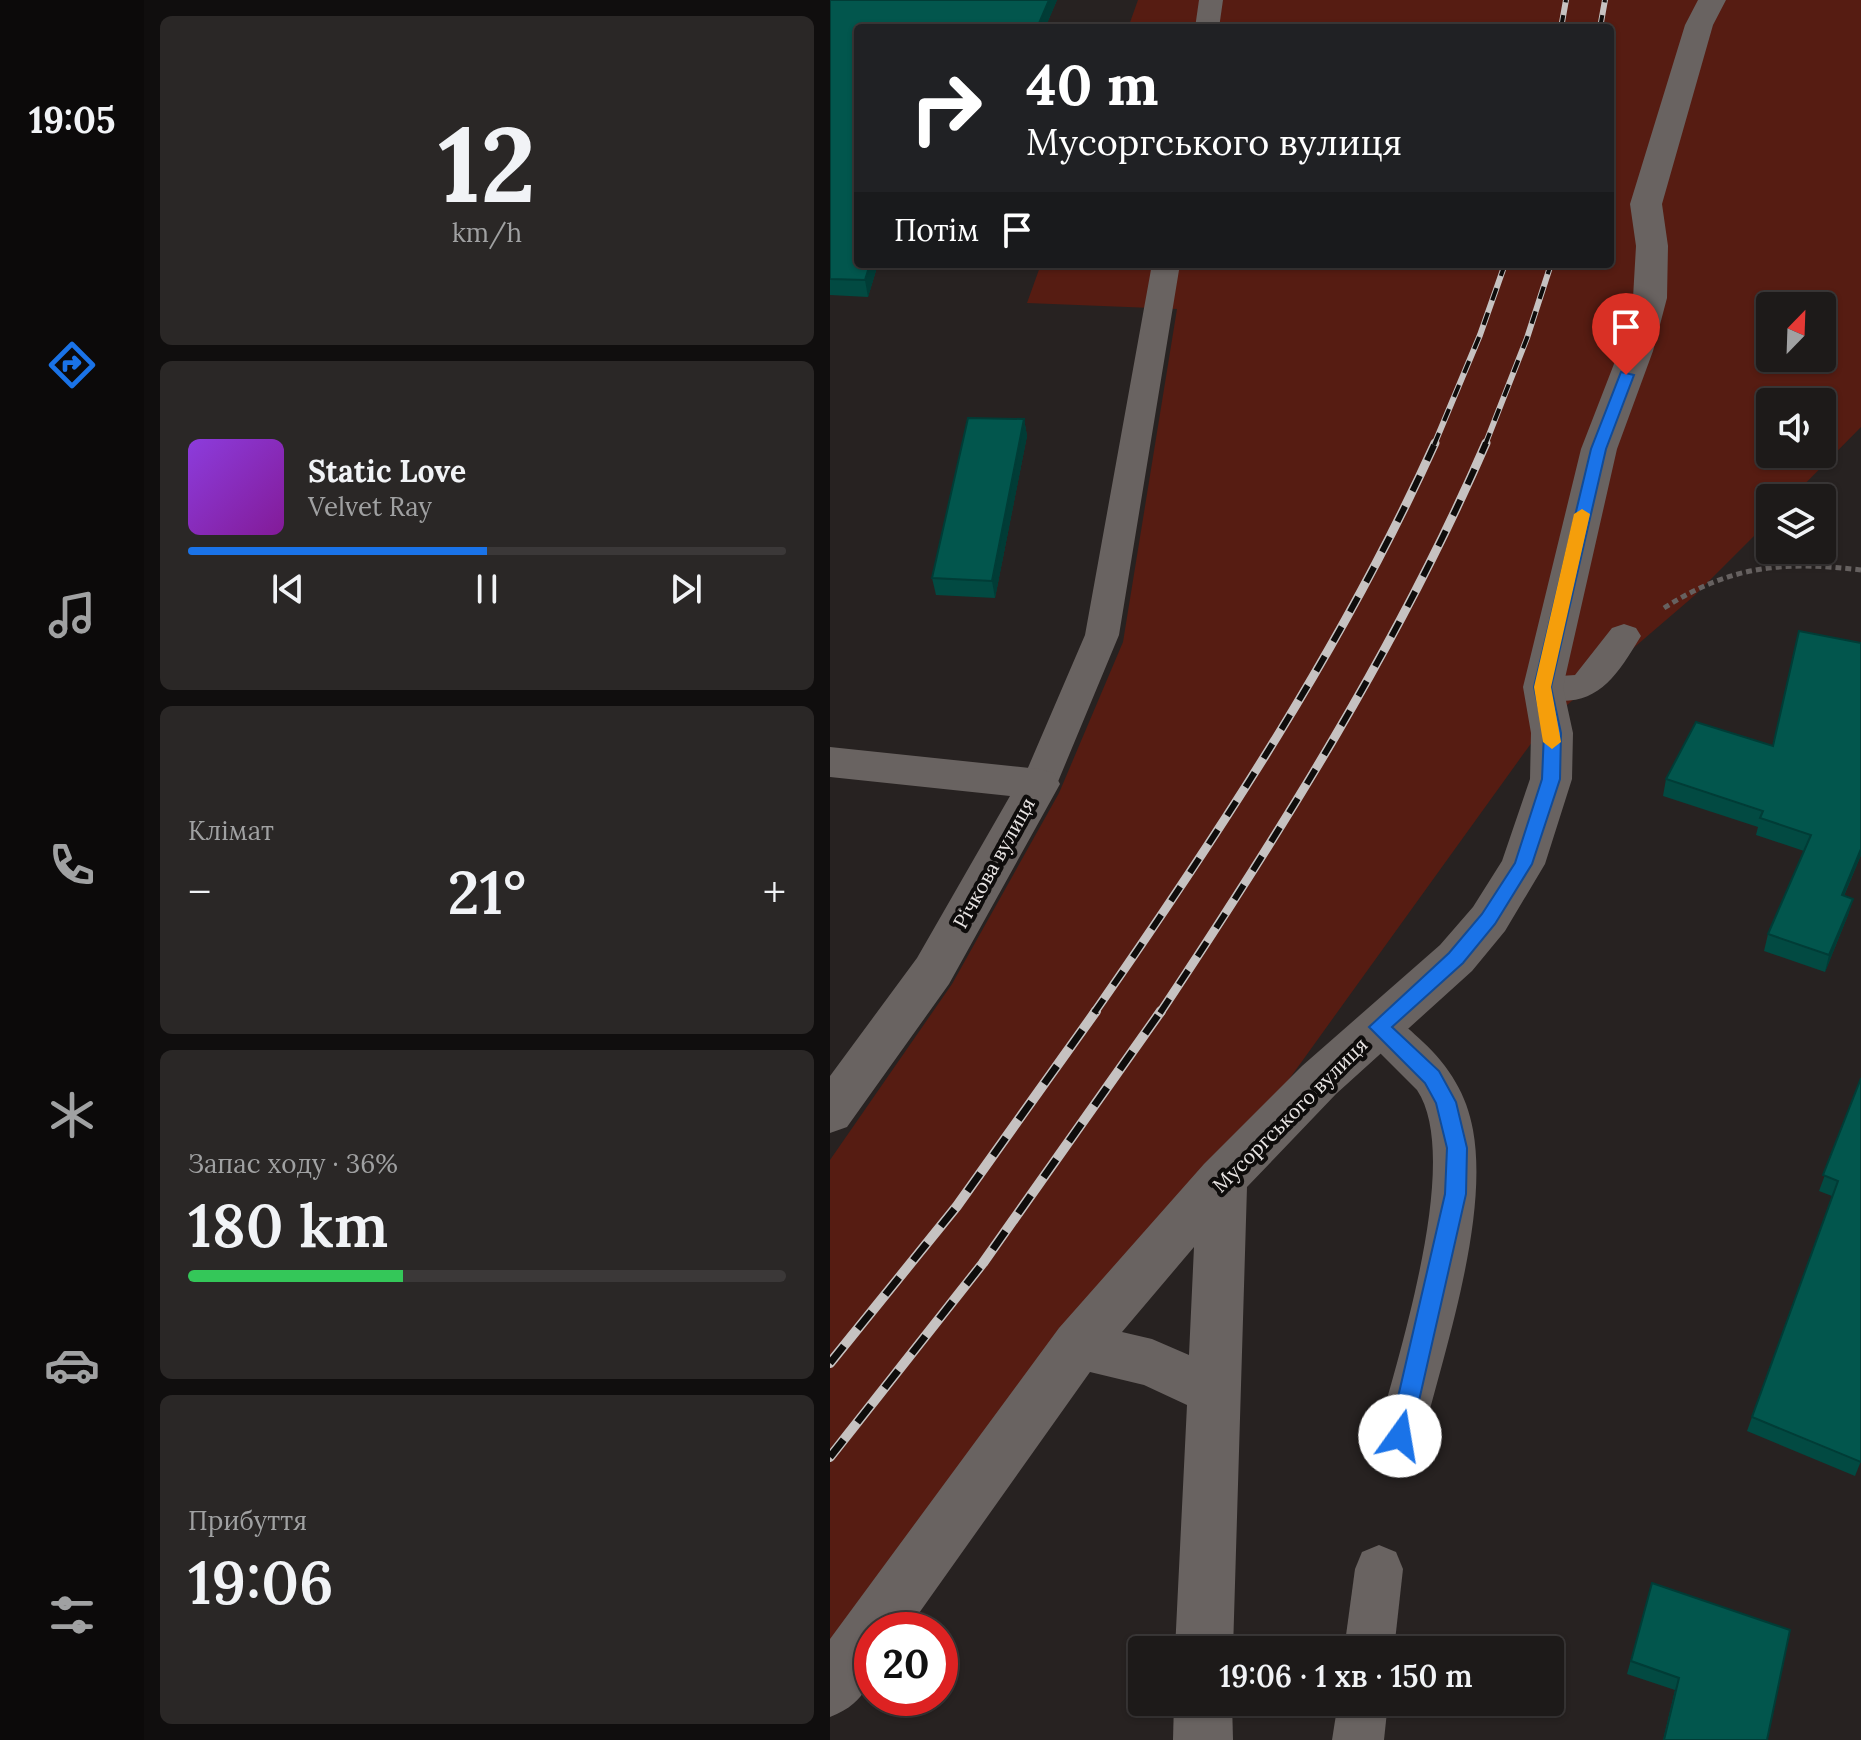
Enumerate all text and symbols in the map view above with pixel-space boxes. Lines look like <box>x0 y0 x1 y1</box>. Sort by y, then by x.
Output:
text: 40 m <box>1026 49 1159 120</box>
icon: right <box>894 56 998 160</box>
text: 19:05 <box>29 97 115 143</box>
text: 12 <box>438 97 536 230</box>
text: Мусоргського вулиця <box>1026 119 1402 165</box>
icon: arrive <box>995 208 1039 252</box>
text: Потім <box>894 211 979 249</box>
text: km/h <box>452 216 522 249</box>
north arrow <box>1756 292 1836 372</box>
map controls <box>1756 292 1836 564</box>
pin <box>1592 293 1660 375</box>
icon: arrive <box>1604 305 1648 349</box>
icon: directions <box>44 337 100 393</box>
button: sound <box>1756 388 1836 468</box>
text: Static Love <box>308 452 466 490</box>
button: layers <box>1756 484 1836 564</box>
text: Velvet Ray <box>308 490 432 523</box>
icon: previous <box>266 567 310 611</box>
icon: pause <box>465 567 509 611</box>
icon: next <box>664 567 708 611</box>
icon: music <box>44 587 100 643</box>
street label: Річкова вулиця <box>947 793 1040 933</box>
text: Клімат <box>188 814 274 847</box>
icon: phone <box>44 837 100 893</box>
text: 21° <box>448 854 526 930</box>
text: − <box>188 864 211 920</box>
text: + <box>763 864 786 920</box>
street label: Мусоргського вулиця <box>1207 1032 1372 1197</box>
icon: climate <box>44 1087 100 1143</box>
text: Запас ходу · 36% <box>188 1147 398 1180</box>
text: 180 km <box>188 1187 388 1263</box>
icon: car <box>44 1337 100 1393</box>
position arrow <box>1358 1394 1442 1478</box>
text: Прибуття <box>188 1504 307 1537</box>
text: 19:06 <box>188 1544 334 1620</box>
icon: filters <box>44 1587 100 1643</box>
speed limit sign: 20 <box>854 1612 958 1716</box>
text: 19:06 · 1 хв · 150 m <box>1219 1657 1473 1695</box>

